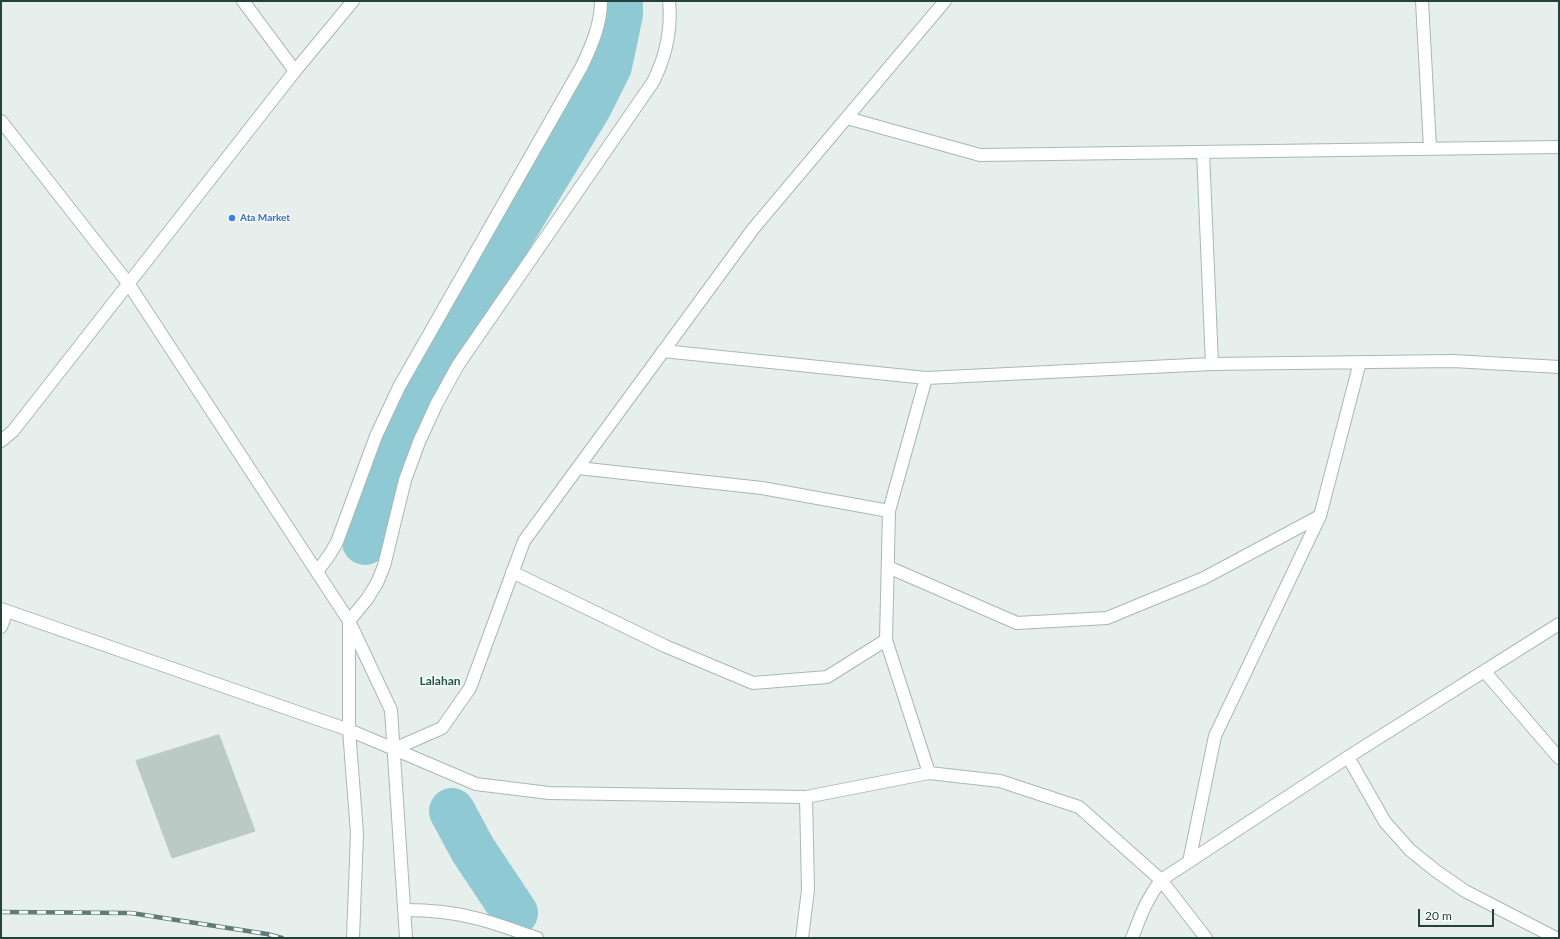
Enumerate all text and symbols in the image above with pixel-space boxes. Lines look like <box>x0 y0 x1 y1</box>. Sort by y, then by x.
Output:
place label: Ata Market <box>240 212 290 224</box>
marker: Ata Market <box>227 213 237 223</box>
district label: Lalahan <box>419 674 461 688</box>
scale bar <box>1420 901 1496 927</box>
text: 20 m <box>1425 908 1452 923</box>

